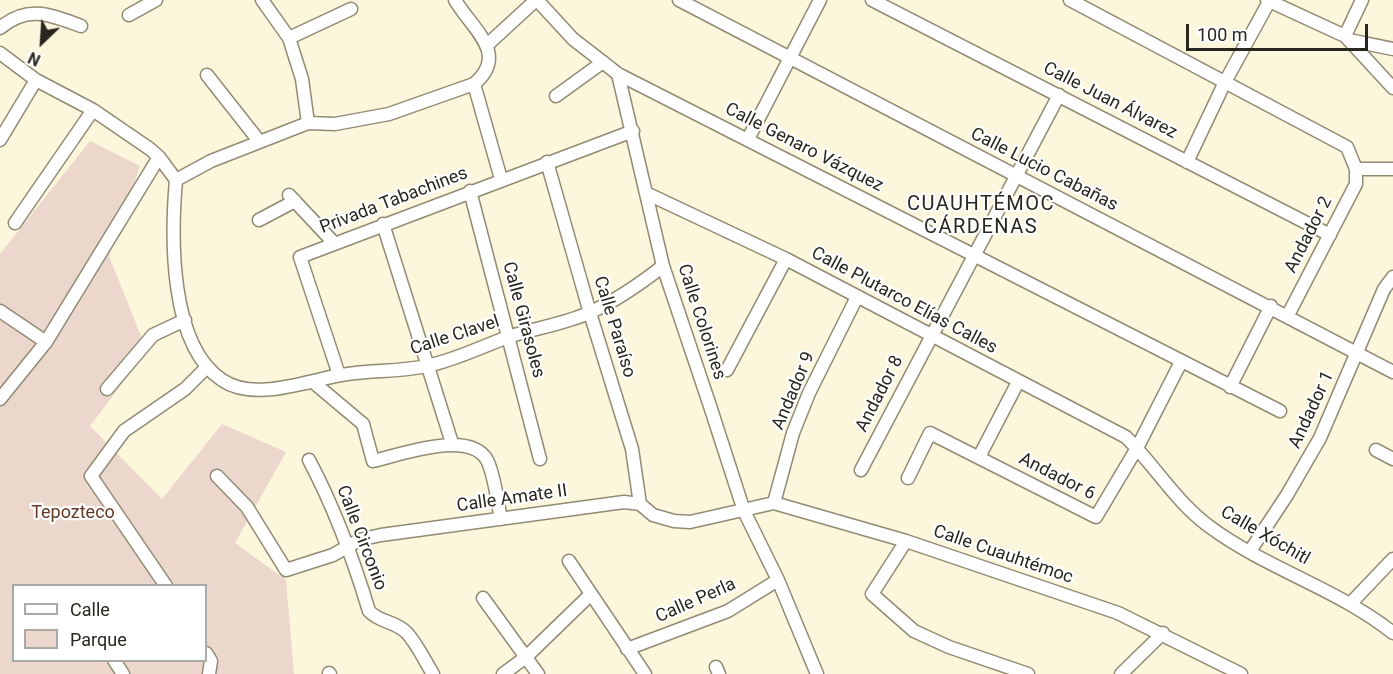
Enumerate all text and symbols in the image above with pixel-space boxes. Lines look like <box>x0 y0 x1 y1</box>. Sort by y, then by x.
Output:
north arrow <box>12 12 72 72</box>
scale bar <box>1189 12 1370 50</box>
text: 100 m <box>1197 24 1248 45</box>
text: N <box>25 48 43 70</box>
street label: Calle Juan Álvarez <box>1040 58 1180 144</box>
street label: Calle Genaro Vázquez <box>721 99 887 197</box>
street label: Calle Lucio Cabañas <box>967 124 1121 216</box>
street label: Privada Tabachines <box>317 163 471 239</box>
district label: CUAUHTÉMOC CÁRDENAS <box>907 193 1055 240</box>
street label: Andador 2 <box>1281 193 1337 277</box>
street label: Calle Plutarco Elías Calles <box>807 243 1001 359</box>
street label: Calle Girasoles <box>497 260 549 380</box>
street label: Calle Colorines <box>672 262 730 382</box>
street label: Calle Paraíso <box>588 274 640 380</box>
street label: Calle Clavel <box>408 311 502 361</box>
street label: Andador 9 <box>768 349 820 433</box>
street label: Andador 8 <box>852 352 908 436</box>
street label: Andador 1 <box>1285 368 1339 452</box>
street label: Andador 6 <box>1015 449 1099 505</box>
street label: Calle Amate II <box>455 481 569 517</box>
street label: Calle Circonio <box>331 483 391 593</box>
park label: Tepozteco <box>31 502 115 524</box>
street label: Calle Xóchitl <box>1216 502 1314 570</box>
street label: Calle Cuauhtémoc <box>930 521 1076 589</box>
street label: Calle Perla <box>653 574 739 628</box>
legend <box>12 584 207 662</box>
text: Calle <box>70 599 110 620</box>
text: Parque <box>70 629 127 650</box>

